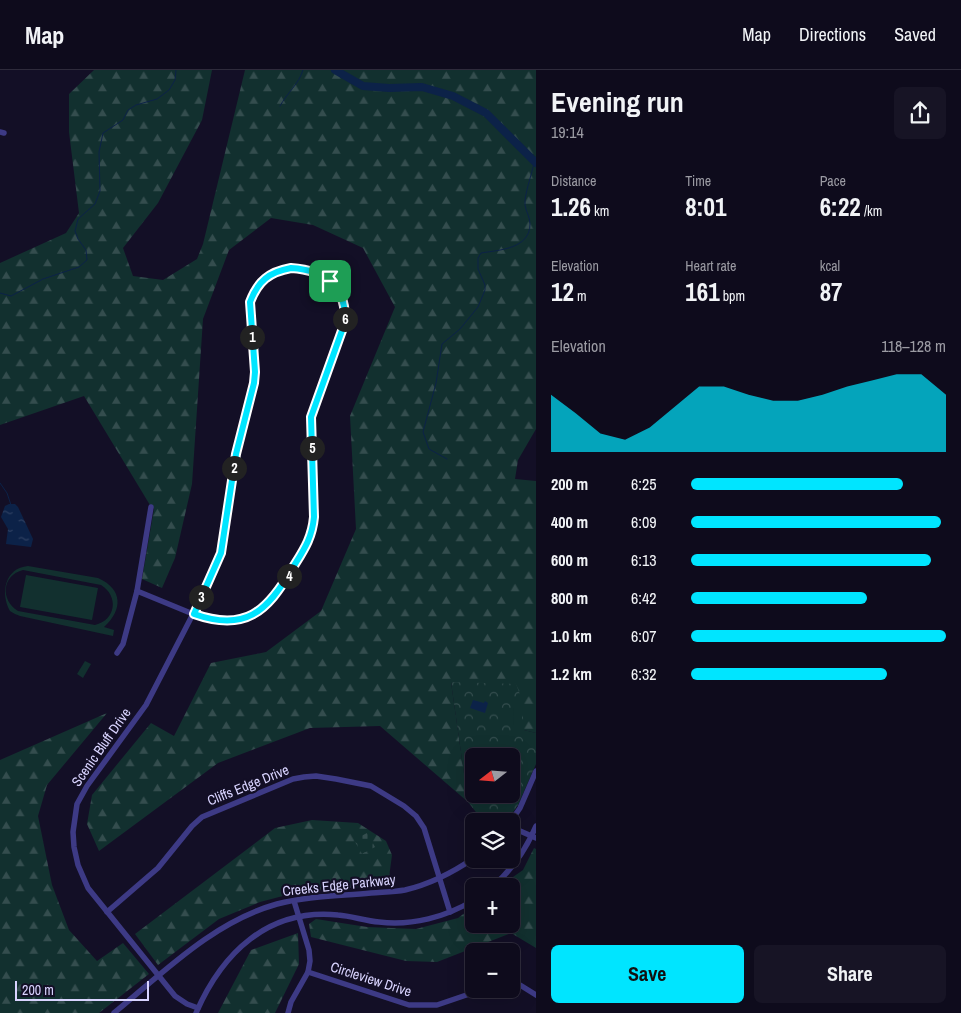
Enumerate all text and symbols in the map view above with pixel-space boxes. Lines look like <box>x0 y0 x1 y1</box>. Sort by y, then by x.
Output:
text: Map <box>25 19 64 51</box>
text: Map <box>742 22 771 47</box>
text: Directions <box>799 22 866 47</box>
text: Saved <box>894 22 936 47</box>
text: Evening run <box>551 83 684 121</box>
button: share <box>894 87 946 139</box>
text: 19:14 <box>551 121 584 143</box>
text: Distance <box>551 172 596 190</box>
text: Time <box>685 172 711 190</box>
text: Pace <box>820 172 846 190</box>
text: 1.26 <box>551 190 591 224</box>
text: 8:01 <box>685 190 726 224</box>
text: 6:22 <box>820 190 861 224</box>
text: km <box>591 202 609 220</box>
text: /km <box>861 202 882 220</box>
text: Elevation <box>551 257 599 275</box>
text: Heart rate <box>685 257 736 275</box>
text: kcal <box>820 257 840 275</box>
pin <box>309 260 351 302</box>
icon: arrive <box>316 267 344 295</box>
text: 12 <box>551 275 574 309</box>
text: 161 <box>685 275 720 309</box>
text: 87 <box>820 275 842 309</box>
text: m <box>574 287 587 305</box>
text: bpm <box>720 287 745 305</box>
pin: 6 <box>332 306 358 332</box>
text: 6 <box>342 310 349 328</box>
pin: 1 <box>240 324 264 350</box>
text: 1 <box>249 328 256 346</box>
text: Elevation <box>551 335 606 357</box>
text: 118–128 m <box>881 335 946 357</box>
pin: 5 <box>300 436 324 460</box>
text: 5 <box>309 439 316 457</box>
pin: 2 <box>222 456 246 480</box>
text: 2 <box>231 459 238 477</box>
text: 200 m <box>551 473 588 495</box>
text: 6:25 <box>631 473 657 495</box>
text: 400 m <box>551 511 588 533</box>
text: 6:09 <box>631 511 657 533</box>
text: 600 m <box>551 549 588 571</box>
text: 6:13 <box>631 549 657 571</box>
pin: 4 <box>276 564 302 588</box>
text: 4 <box>286 567 293 585</box>
pin: 3 <box>188 584 214 610</box>
text: 800 m <box>551 587 588 609</box>
text: 6:42 <box>631 587 657 609</box>
text: 3 <box>198 588 205 606</box>
text: 1.0 km <box>551 625 592 647</box>
text: 6:07 <box>631 625 657 647</box>
text: 1.2 km <box>551 663 592 685</box>
text: 6:32 <box>631 663 657 685</box>
street label: Scenic Bluff Drive <box>67 704 135 790</box>
north arrow <box>465 748 520 802</box>
map controls <box>465 748 520 998</box>
street label: Cliffs Edge Drive <box>204 760 292 810</box>
button: layers <box>465 813 520 868</box>
street label: Creeks Edge Parkway <box>282 870 397 900</box>
button: + <box>465 878 520 933</box>
button: − <box>465 943 520 998</box>
button: Save <box>551 945 744 1003</box>
button: Share <box>754 945 946 1003</box>
street label: Circleview Drive <box>328 957 414 1001</box>
scale bar <box>15 978 149 1001</box>
text: 200 m <box>22 981 54 999</box>

